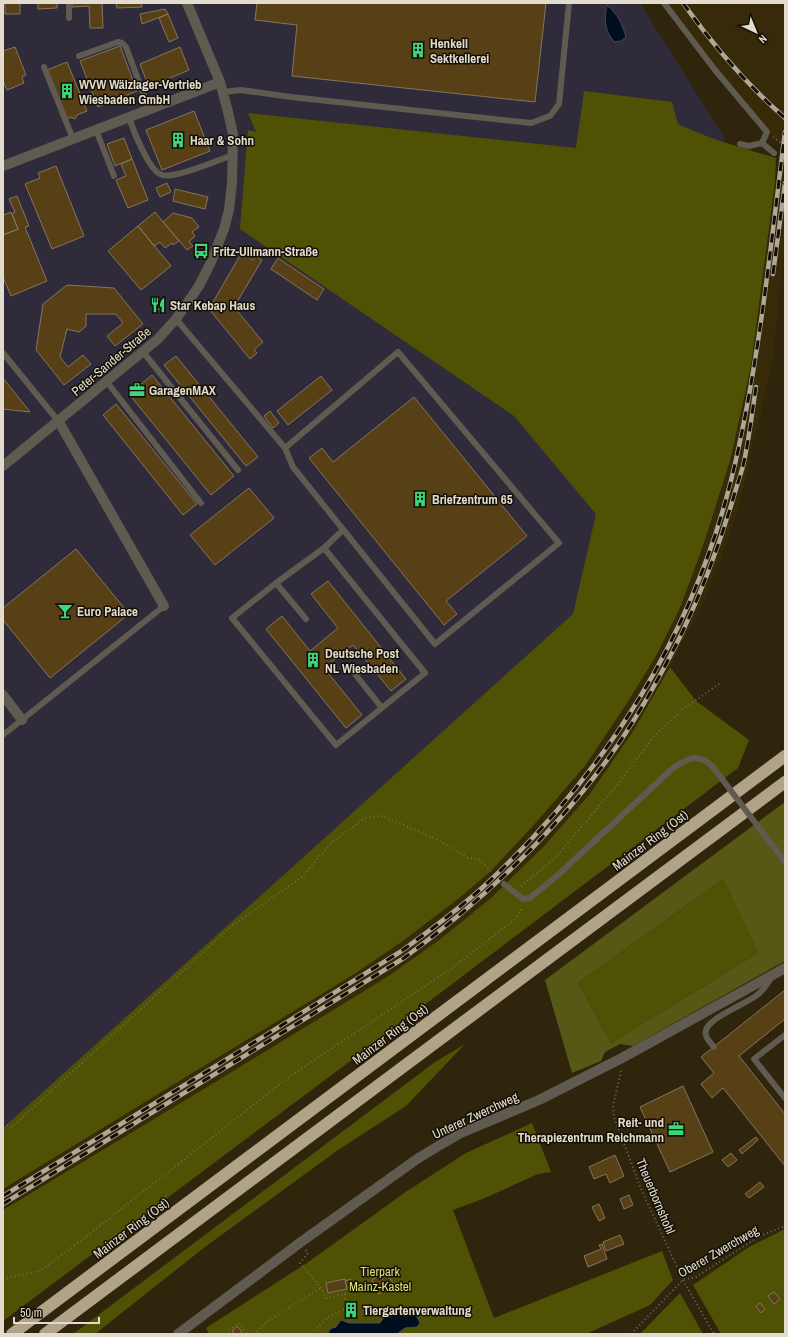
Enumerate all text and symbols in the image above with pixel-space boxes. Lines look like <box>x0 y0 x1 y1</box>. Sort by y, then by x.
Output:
north arrow <box>736 12 776 52</box>
text: N <box>756 32 770 46</box>
place label: Henkell Sektkellerei <box>430 35 489 67</box>
building icon: Henkell Sektkellerei <box>409 41 427 59</box>
place label: WVW Wälzlager-Vertrieb Wiesbaden GmbH <box>79 76 202 108</box>
building icon: WVW Wälzlager-Vertrieb Wiesbaden GmbH <box>58 82 76 100</box>
building icon: Haar & Sohn <box>169 131 187 149</box>
place label: Haar & Sohn <box>190 132 254 149</box>
bus stop icon: Fritz-Ullmann-Straße <box>192 242 210 260</box>
place label: Fritz-Ullmann-Straße <box>213 243 318 260</box>
restaurant icon: Star Kebap Haus <box>149 296 167 314</box>
place label: Star Kebap Haus <box>170 297 255 314</box>
street label: Peter-Sander-Straße <box>68 323 155 400</box>
office icon: GaragenMAX <box>128 381 146 399</box>
place label: GaragenMAX <box>149 382 217 399</box>
building icon: Briefzentrum 65 <box>411 490 429 508</box>
place label: Briefzentrum 65 <box>432 491 513 508</box>
bar icon: Euro Palace <box>56 602 74 620</box>
place label: Euro Palace <box>77 603 138 620</box>
place label: Deutsche Post NL Wiesbaden <box>325 645 399 677</box>
building icon: Deutsche Post NL Wiesbaden <box>304 651 322 669</box>
street label: Mainzer Ring (Ost) <box>609 806 692 874</box>
street label: Mainzer Ring (Ost) <box>349 1000 432 1068</box>
street label: Unterer Zwerchweg <box>429 1088 521 1143</box>
place label: Reit- und Therapiezentrum Reichmann <box>518 1114 664 1146</box>
office icon: Reit- und Therapiezentrum Reichmann <box>667 1120 685 1138</box>
street label: Theuerbornshohl <box>632 1156 679 1237</box>
street label: Mainzer Ring (Ost) <box>90 1194 173 1262</box>
street label: Oberer Zwerchweg <box>675 1221 762 1281</box>
park label: Tierpark Mainz-Kastel <box>349 1263 411 1295</box>
scale bar <box>14 1299 99 1325</box>
building icon: Tiergartenverwaltung <box>342 1301 360 1319</box>
place label: Tiergartenverwaltung <box>363 1302 472 1319</box>
text: 50 m <box>20 1305 42 1321</box>

